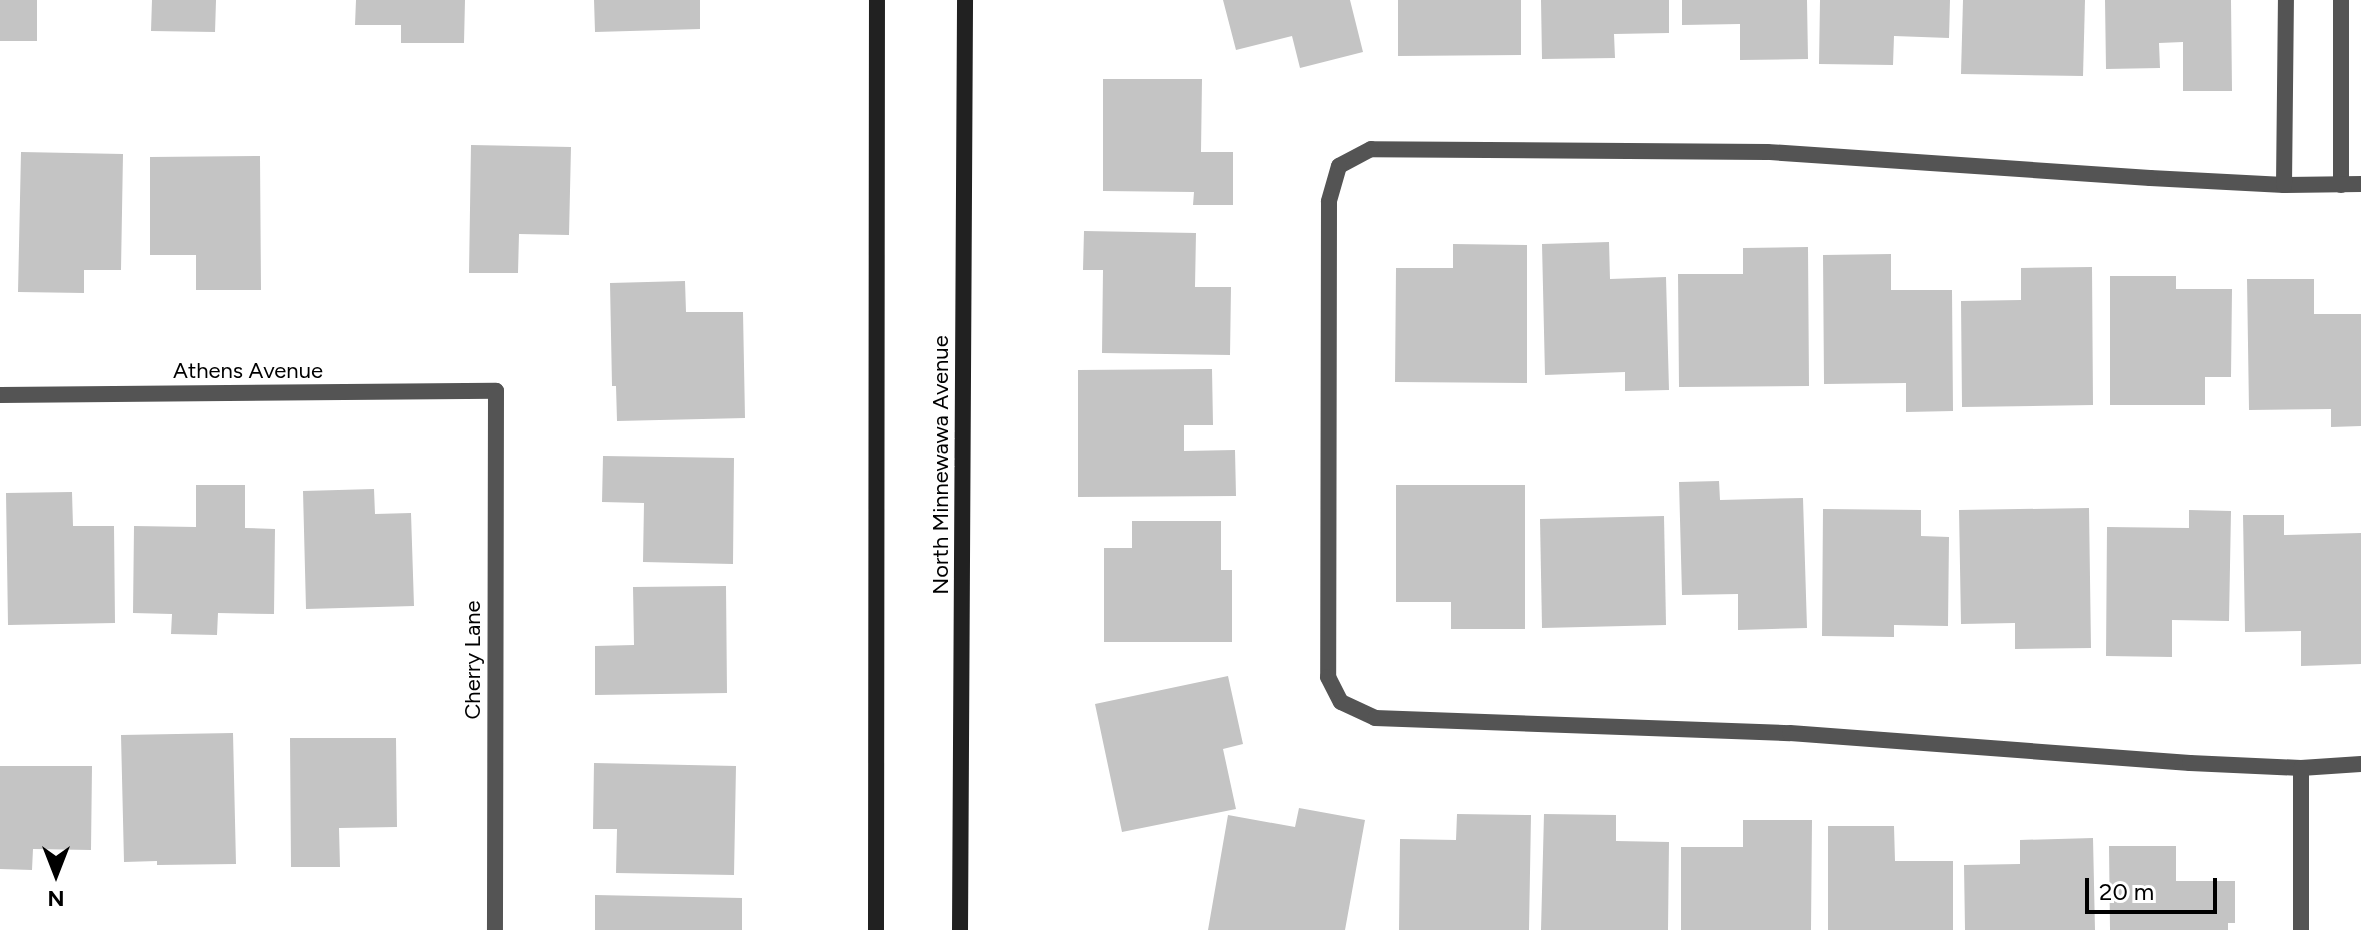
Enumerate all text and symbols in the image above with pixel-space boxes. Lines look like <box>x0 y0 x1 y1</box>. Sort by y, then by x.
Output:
street label: North Minnewawa Avenue <box>928 335 954 595</box>
street label: Athens Avenue <box>173 358 323 384</box>
street label: Cherry Lane <box>460 601 486 719</box>
north arrow <box>16 834 96 914</box>
scale bar <box>2089 862 2221 912</box>
text: 20 m <box>2099 877 2154 906</box>
text: N <box>48 885 65 912</box>

